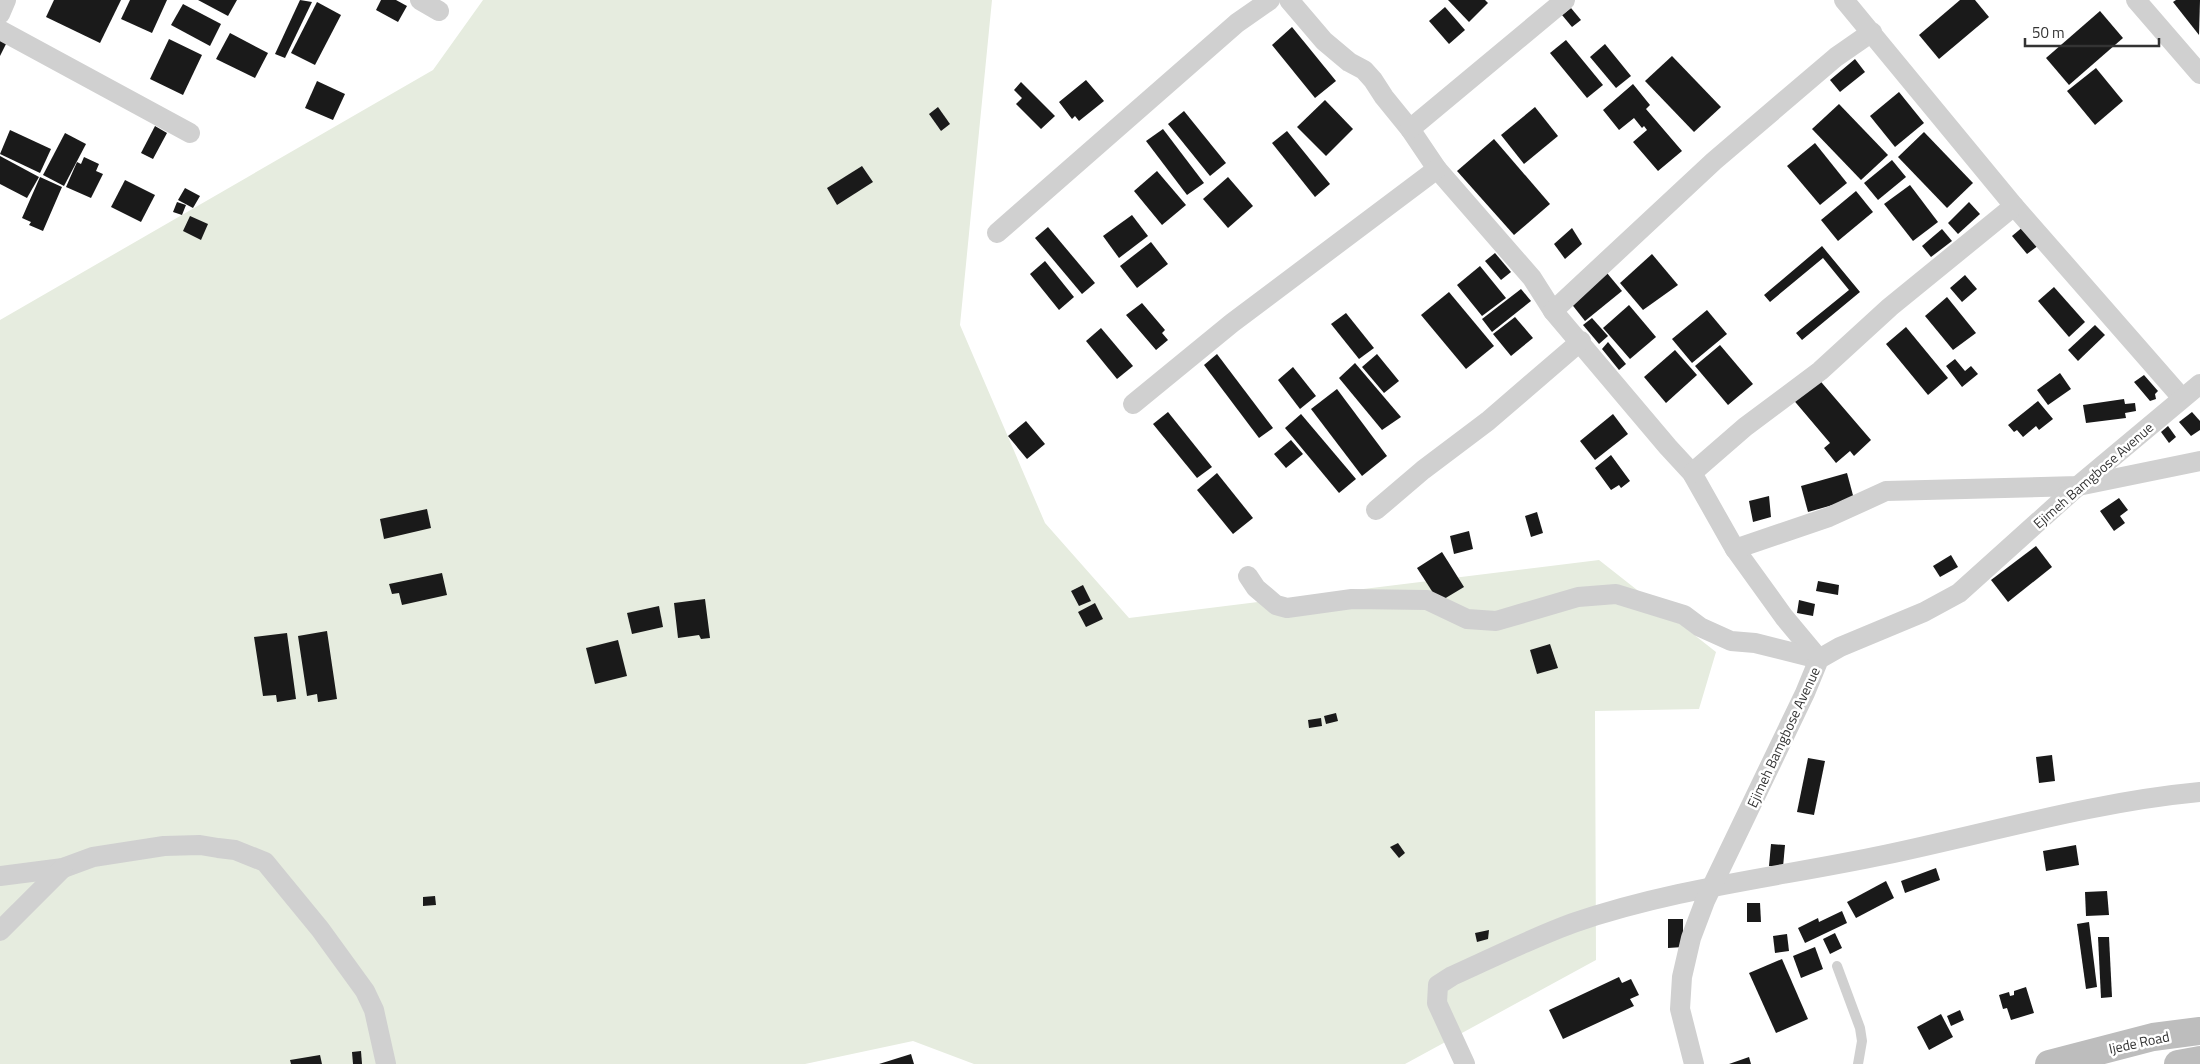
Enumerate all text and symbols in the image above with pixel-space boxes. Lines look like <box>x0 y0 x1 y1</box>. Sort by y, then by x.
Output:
scale bar <box>2025 15 2159 47</box>
text: 50 m <box>2032 21 2065 44</box>
street label: Ejimeh Bamgbose Avenue <box>2028 417 2158 533</box>
street label: Ejimeh Bamgbose Avenue <box>1741 663 1825 811</box>
street label: Ijede Road <box>2107 1025 2171 1059</box>

